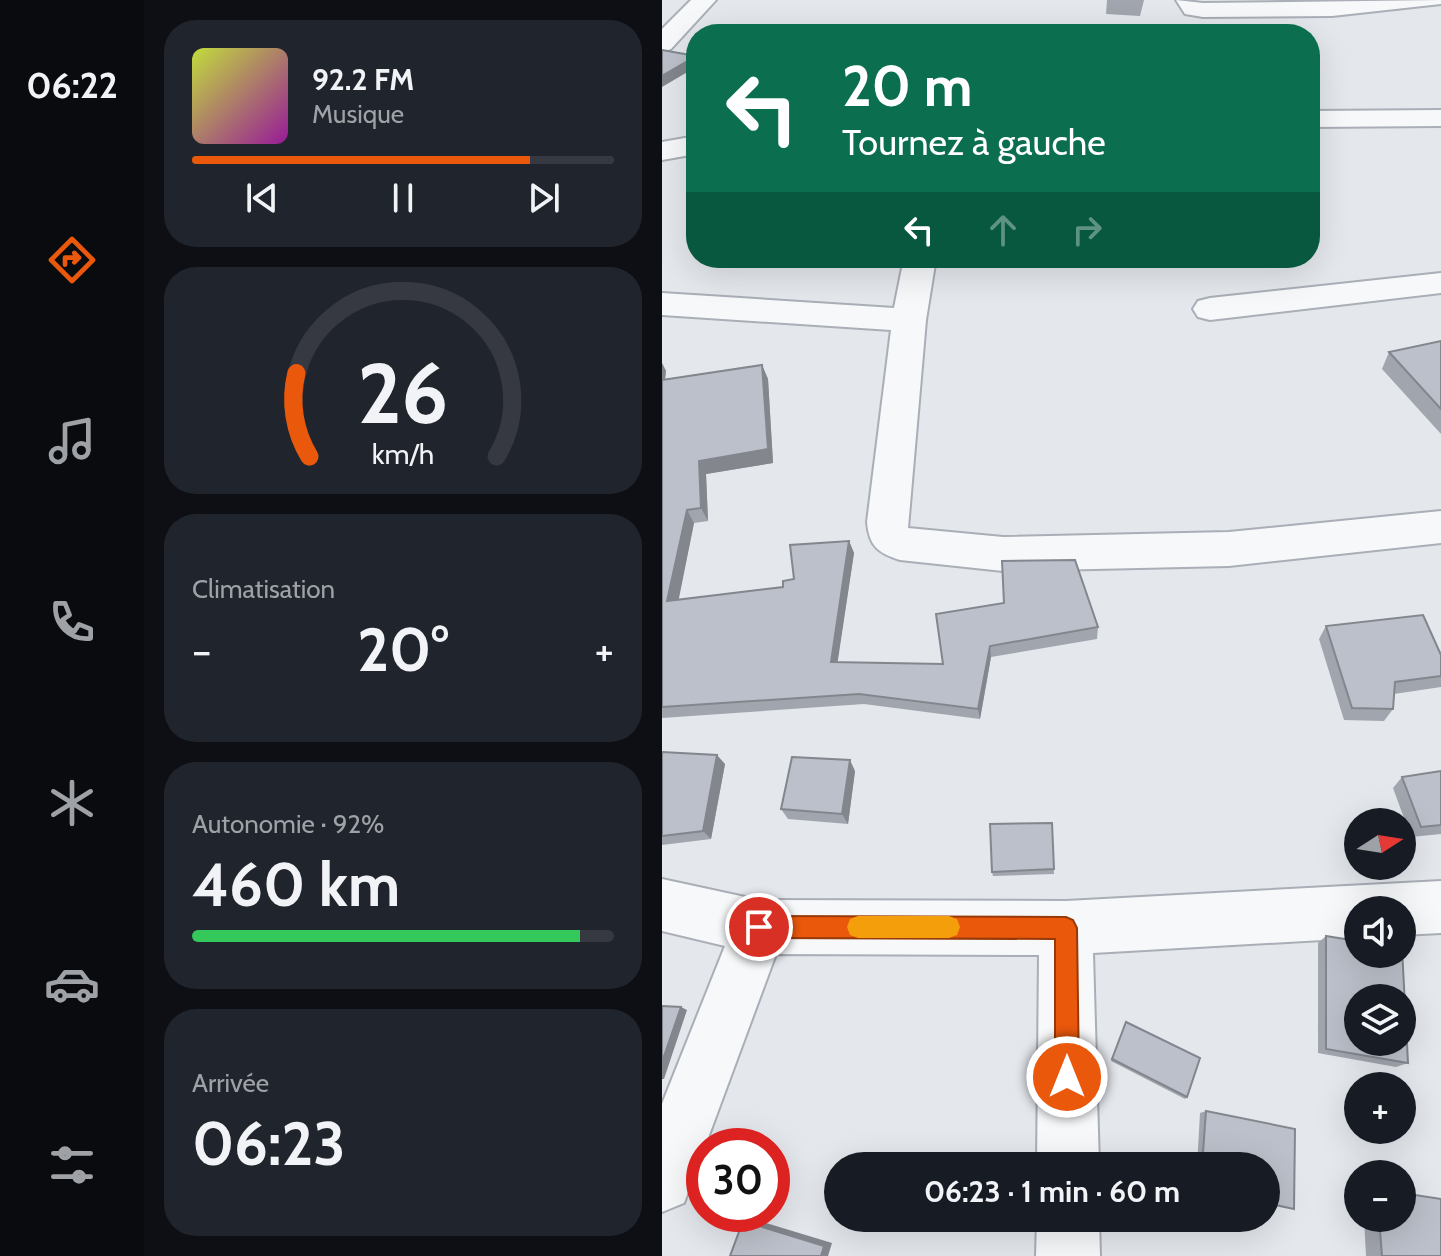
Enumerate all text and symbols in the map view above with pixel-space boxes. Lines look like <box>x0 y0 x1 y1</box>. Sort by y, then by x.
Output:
text: 20 m <box>842 52 972 120</box>
icon: left <box>710 56 814 160</box>
text: 92.2 FM <box>312 61 414 98</box>
text: 06:22 <box>26 63 118 107</box>
text: Musique <box>312 98 404 130</box>
text: Tournez à gauche <box>842 120 1106 164</box>
icon: previous <box>240 176 284 220</box>
icon: pause <box>381 176 425 220</box>
icon: next <box>522 176 566 220</box>
icon: left <box>897 208 941 252</box>
icon: ahead <box>981 208 1025 252</box>
icon: right <box>1065 208 1109 252</box>
icon: directions <box>44 232 100 288</box>
text: 26 <box>358 342 448 443</box>
icon: music <box>44 413 100 469</box>
text: km/h <box>372 436 434 471</box>
text: Climatisation <box>192 573 335 605</box>
icon: phone <box>44 594 100 650</box>
text: 20° <box>357 613 449 686</box>
text: − <box>192 624 211 677</box>
text: + <box>595 624 614 677</box>
icon: climate <box>44 775 100 831</box>
text: Autonomie · 92% <box>192 808 384 840</box>
north arrow <box>1344 808 1416 880</box>
map controls <box>1344 808 1416 1232</box>
text: 460 km <box>192 848 400 921</box>
pin <box>725 893 793 961</box>
button: sound <box>1344 896 1416 968</box>
icon: arrive <box>737 905 781 949</box>
icon: car <box>44 956 100 1012</box>
button: layers <box>1344 984 1416 1056</box>
position arrow <box>1025 1035 1109 1119</box>
text: Arrivée <box>192 1067 269 1099</box>
button: + <box>1344 1072 1416 1144</box>
text: 06:23 <box>192 1107 345 1180</box>
speed limit sign: 30 <box>686 1128 790 1232</box>
icon: filters <box>44 1137 100 1193</box>
button: − <box>1344 1160 1416 1232</box>
text: 06:23 · 1 min · 60 m <box>924 1173 1180 1210</box>

